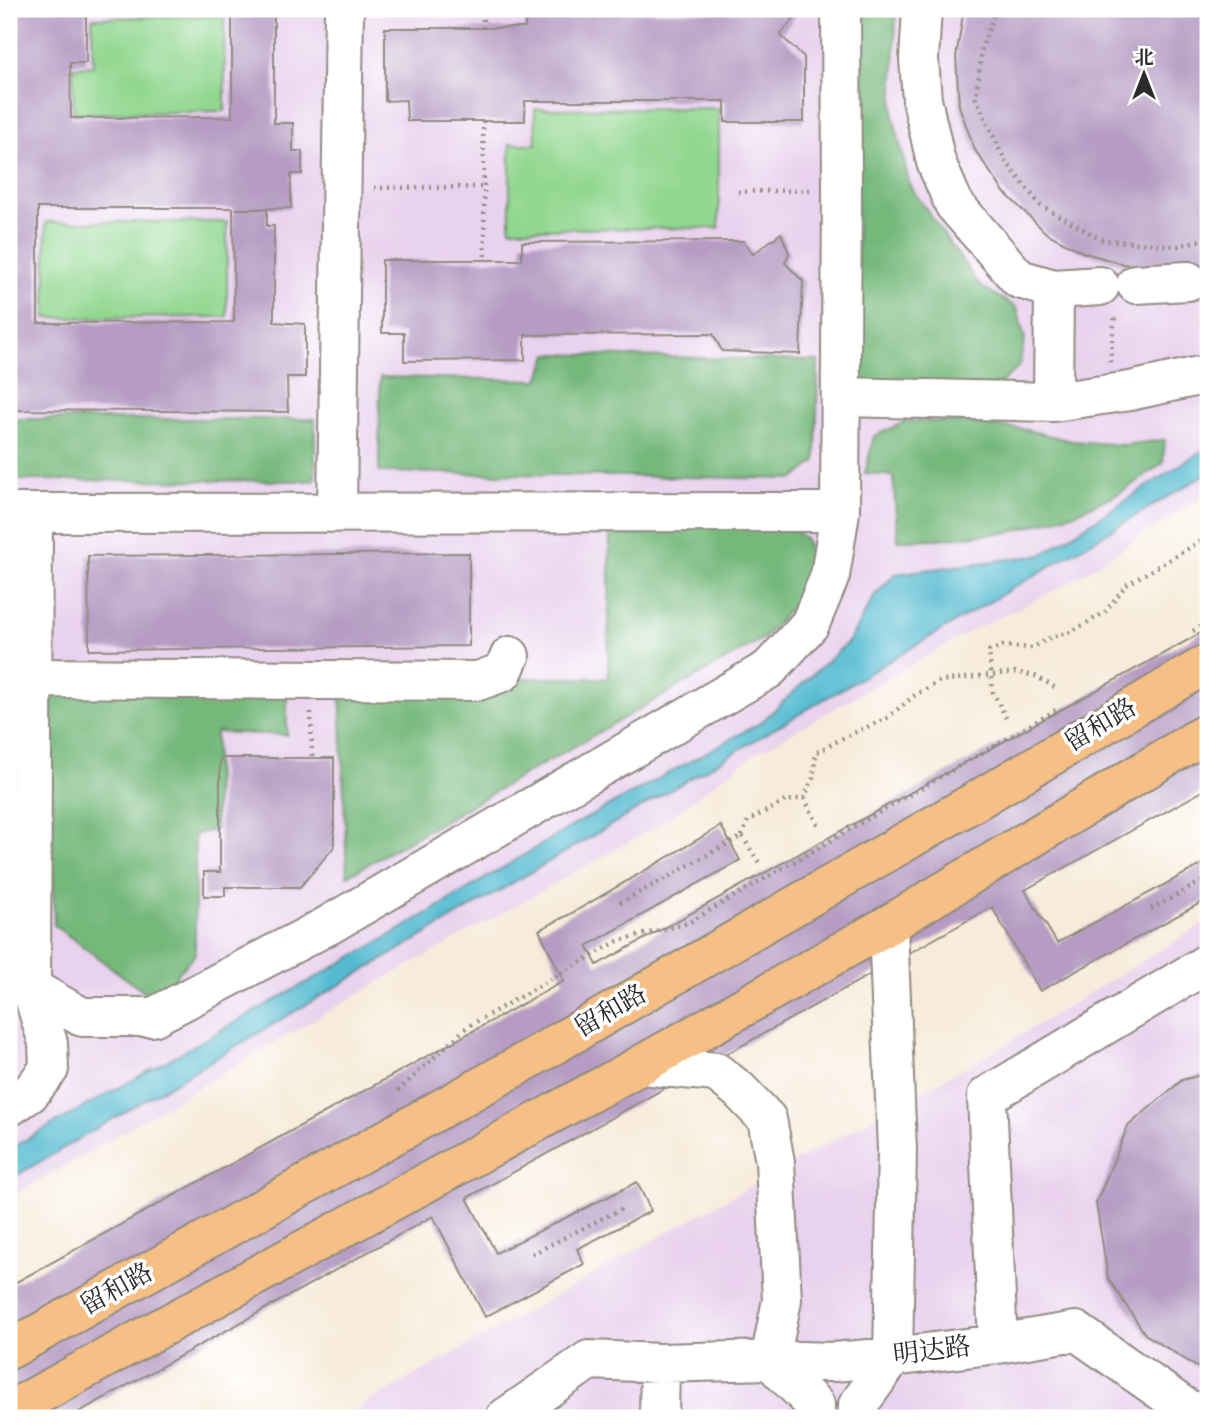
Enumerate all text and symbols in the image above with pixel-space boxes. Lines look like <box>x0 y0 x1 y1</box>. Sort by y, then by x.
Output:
north arrow <box>1108 38 1178 108</box>
text: 北 <box>1134 48 1154 69</box>
street label: 留和路 <box>1060 693 1141 757</box>
street label: 留和路 <box>570 980 651 1043</box>
street label: 留和路 <box>76 1258 157 1320</box>
street label: 明达路 <box>891 1332 972 1370</box>

